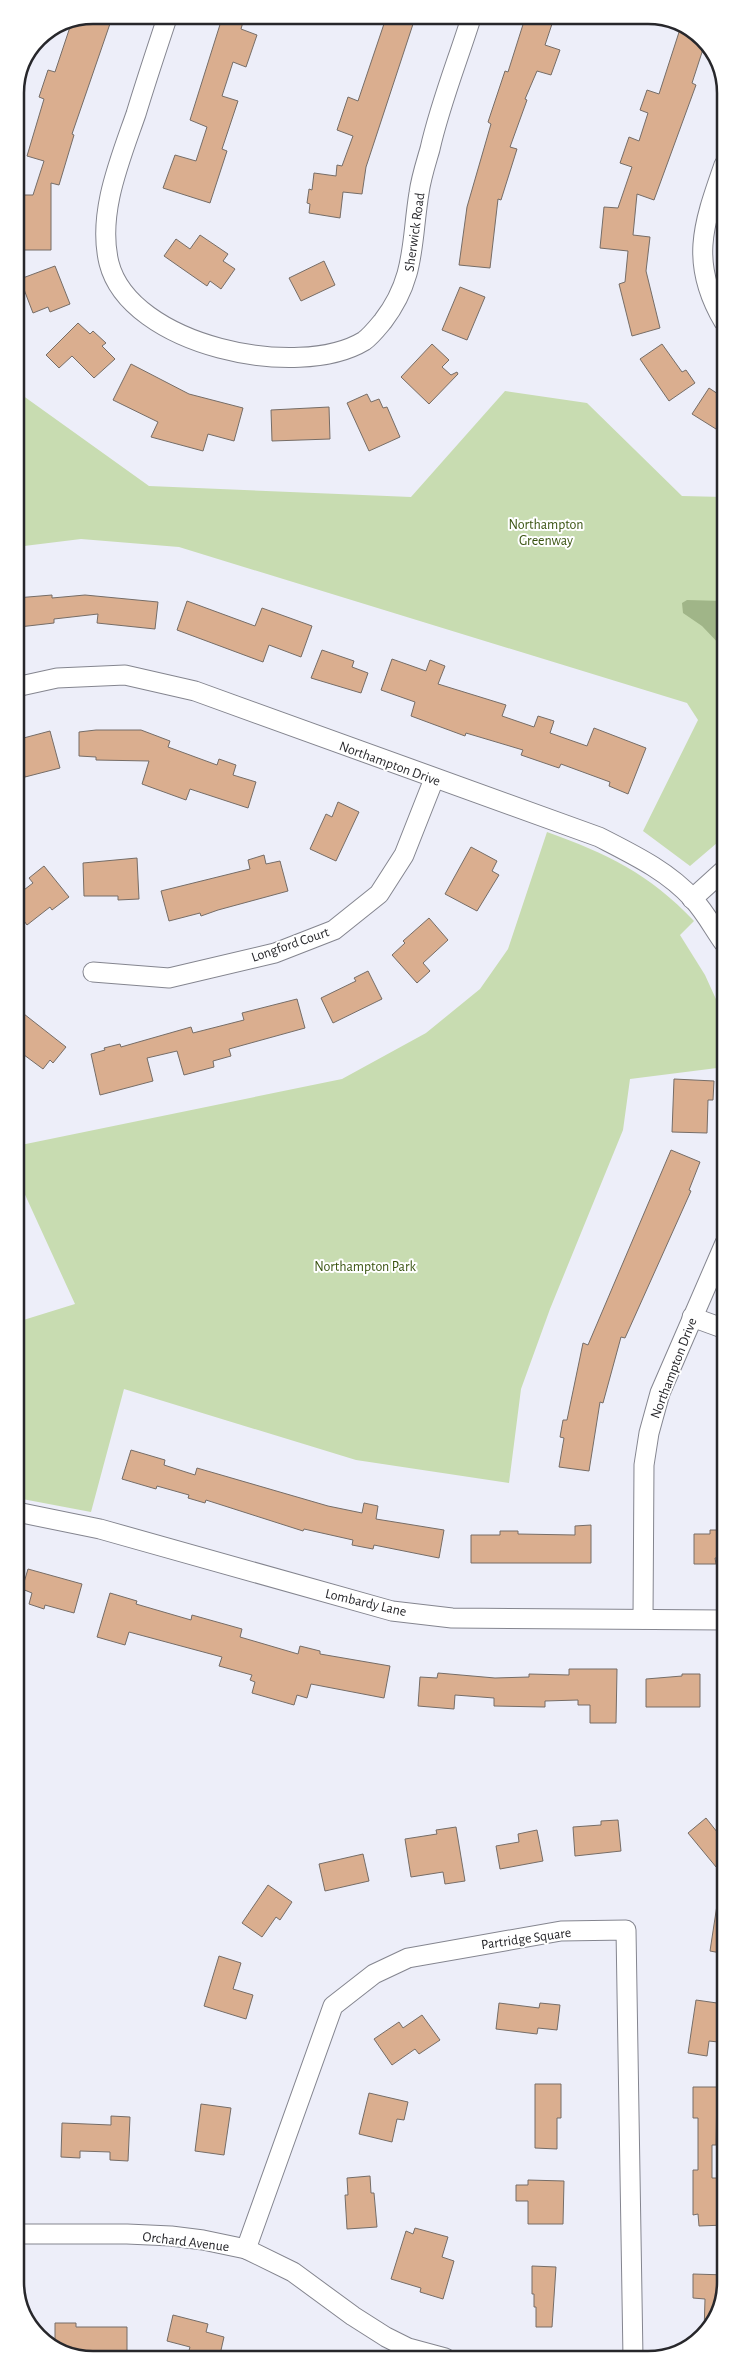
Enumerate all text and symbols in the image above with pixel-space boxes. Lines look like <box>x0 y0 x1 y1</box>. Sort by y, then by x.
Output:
street label: Sherwick Road <box>403 192 427 273</box>
park label: Northampton Greenway <box>508 518 584 548</box>
street label: Northampton Drive <box>337 739 442 789</box>
street label: Longford Court <box>250 925 331 965</box>
park label: Northampton Park <box>314 1260 416 1274</box>
street label: Northampton Drive <box>648 1316 700 1421</box>
street label: Lombardy Lane <box>324 1587 408 1619</box>
street label: Partridge Square <box>480 1926 572 1952</box>
street label: Orchard Avenue <box>142 2230 230 2254</box>

